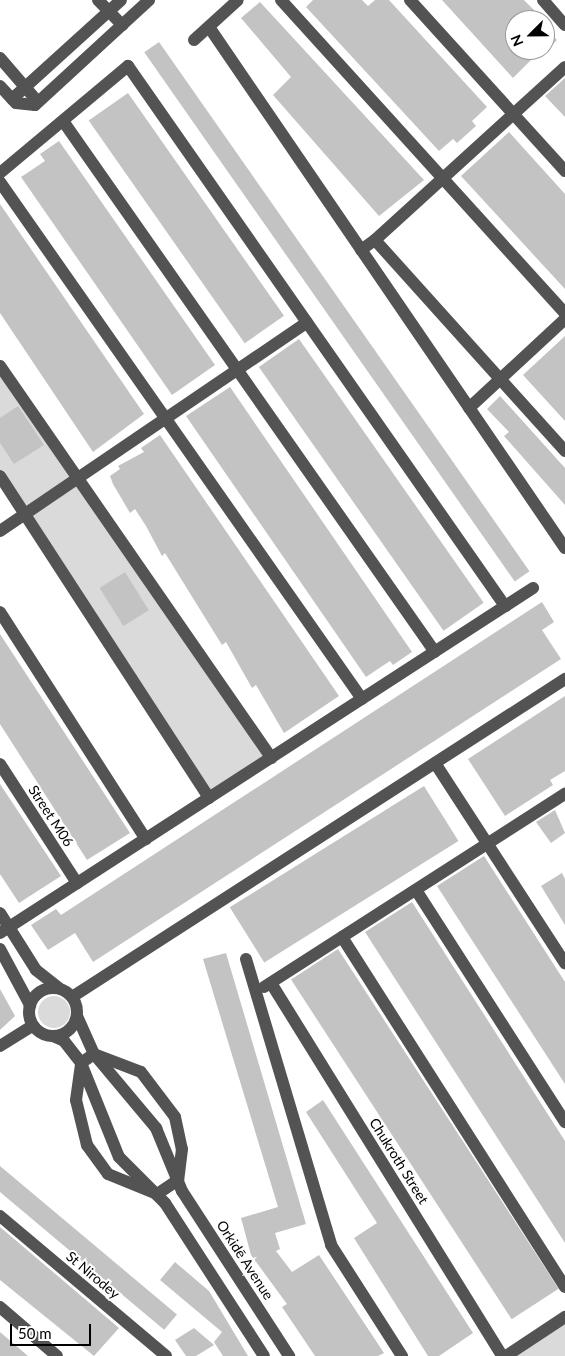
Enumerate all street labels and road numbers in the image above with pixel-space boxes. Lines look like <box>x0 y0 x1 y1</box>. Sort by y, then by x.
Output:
street label: Street M06 <box>25 782 77 850</box>
street label: Chukroth Street <box>366 1115 432 1207</box>
street label: Orkidē Avenue <box>213 1217 277 1303</box>
street label: St Nirodey <box>63 1248 123 1302</box>

